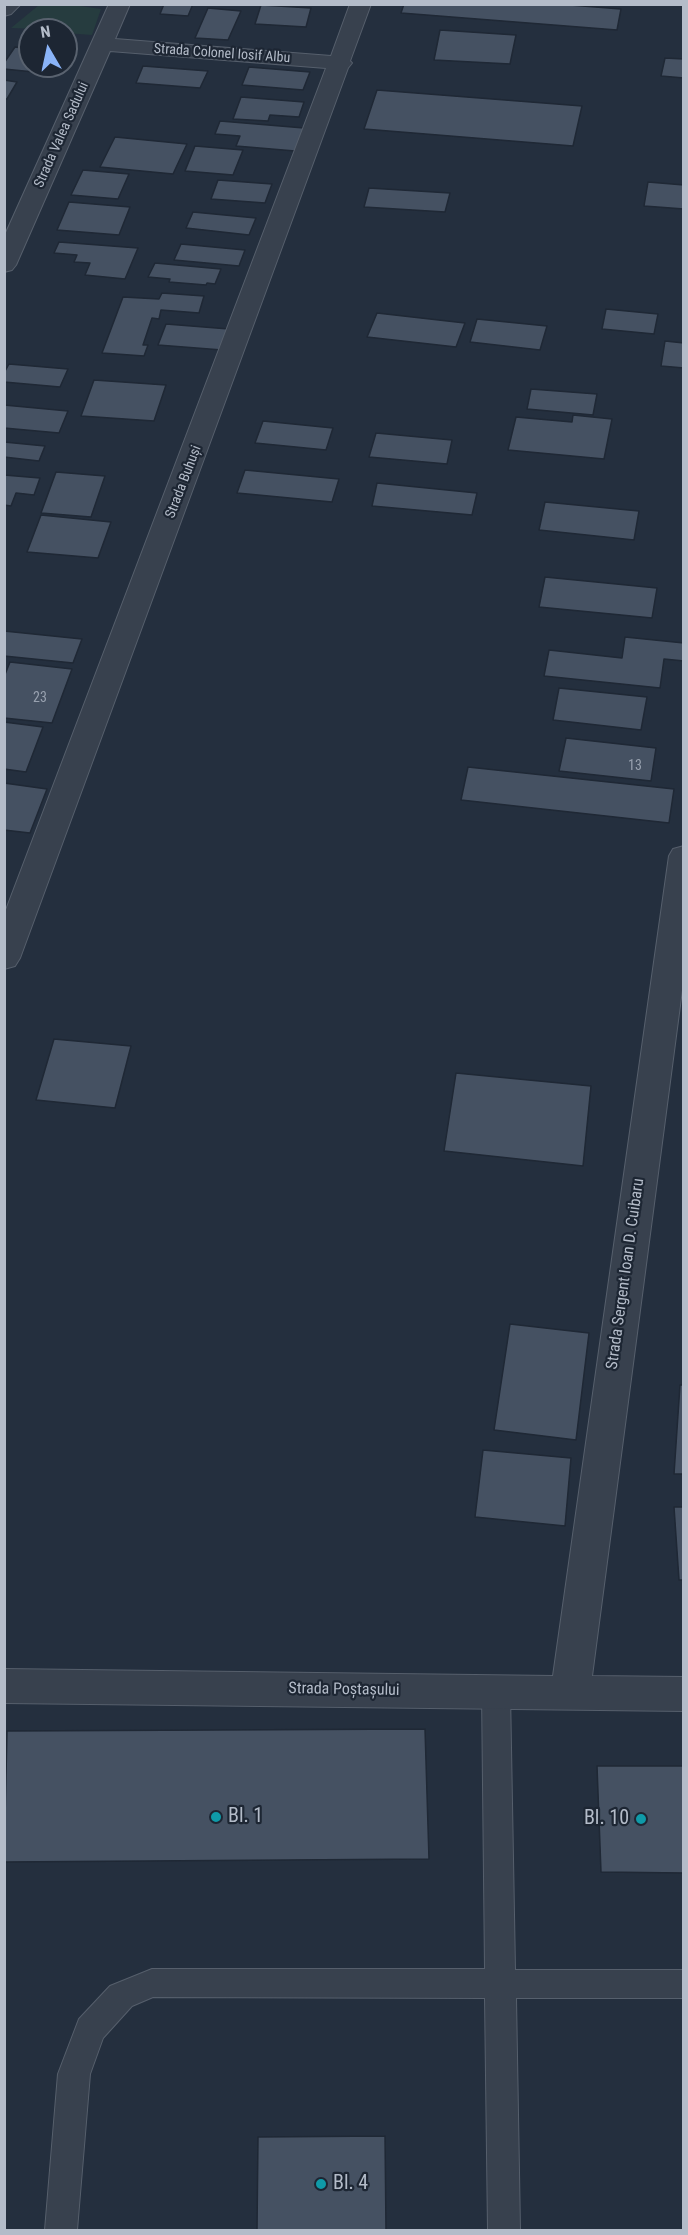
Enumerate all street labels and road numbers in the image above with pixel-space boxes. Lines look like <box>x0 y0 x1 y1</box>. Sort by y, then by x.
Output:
street label: Strada Colonel Iosif Albu <box>153 41 291 67</box>
street label: Strada Valea Sadului <box>31 80 93 190</box>
street label: Strada Buhuși <box>162 443 206 521</box>
street label: Strada Sergent Ioan D. Cuibaru <box>603 1177 649 1371</box>
street label: Strada Poștașului <box>288 1679 400 1701</box>

